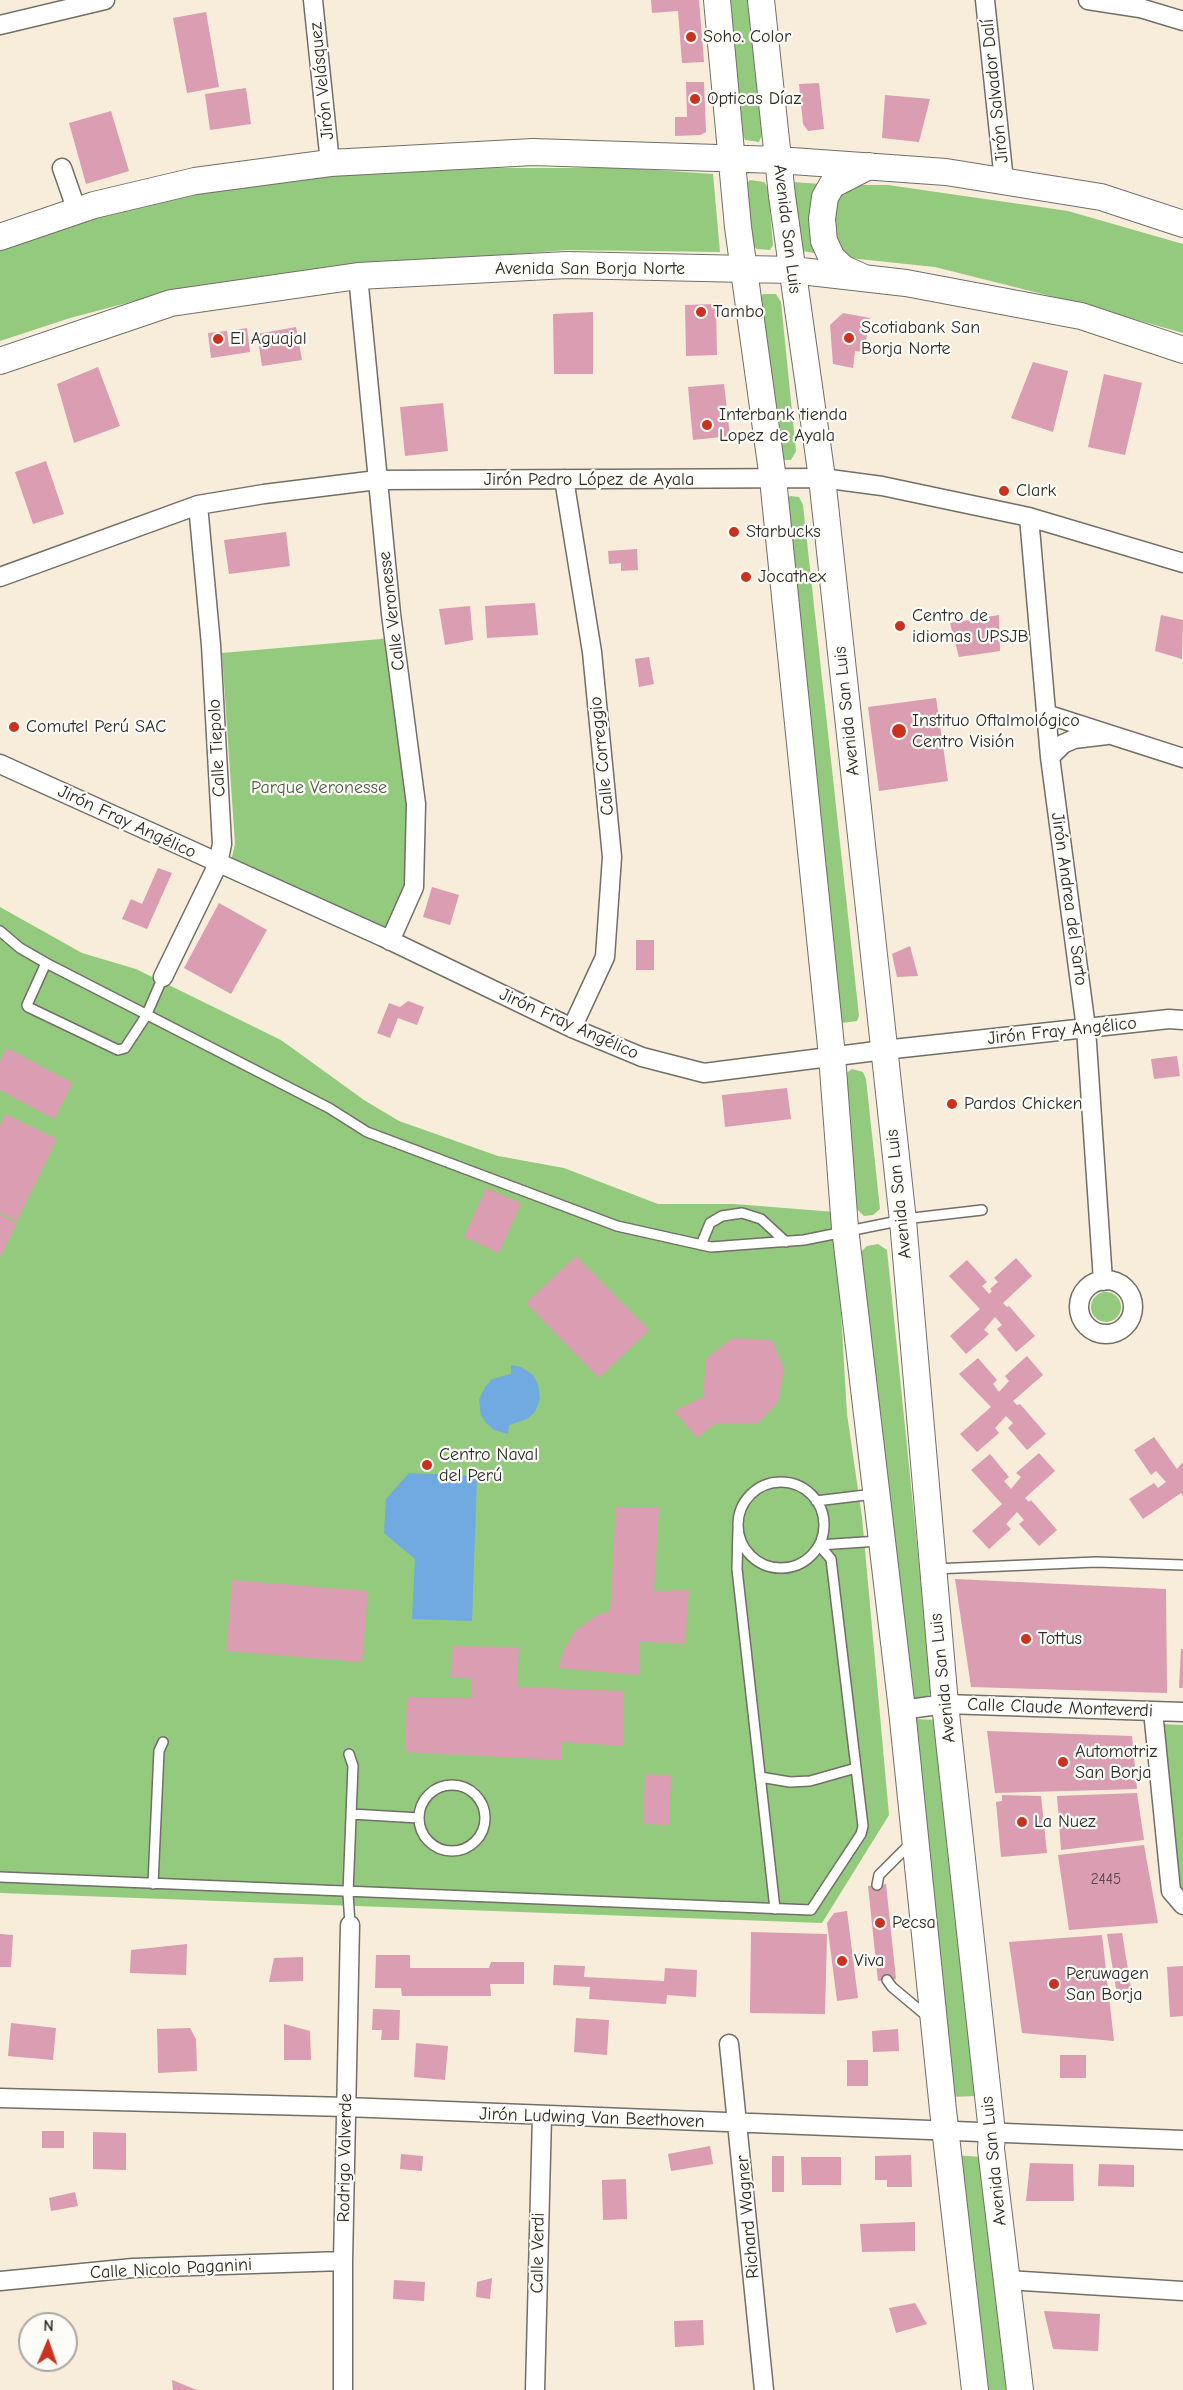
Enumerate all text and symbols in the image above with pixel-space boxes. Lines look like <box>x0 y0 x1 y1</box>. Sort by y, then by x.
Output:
street label: Jirón Salvador Dalí <box>977 18 1013 164</box>
street label: Jirón Velásquez <box>305 21 339 141</box>
place label: Soho. Color <box>703 26 791 48</box>
marker: Soho. Color <box>684 30 698 44</box>
place label: Opticas Díaz <box>707 88 801 110</box>
marker: Opticas Díaz <box>688 92 702 106</box>
street label: Avenida San Luis <box>768 163 806 295</box>
street label: Avenida San Borja Norte <box>495 258 685 280</box>
place label: Tambo <box>713 301 764 323</box>
marker: Tambo <box>694 305 708 319</box>
place label: Scotiabank San Borja Norte <box>861 317 980 360</box>
place label: El Aguajal <box>230 328 307 350</box>
marker: Scotiabank San Borja Norte <box>842 331 856 345</box>
marker: El Aguajal <box>211 332 225 346</box>
place label: Interbank tienda Lopez de Ayala <box>719 404 847 446</box>
marker: Interbank tienda Lopez de Ayala <box>700 418 714 432</box>
street label: Jirón Pedro López de Ayala <box>484 469 694 491</box>
place label: Clark <box>1016 480 1056 502</box>
marker: Clark <box>997 484 1011 498</box>
place label: Starbucks <box>746 521 821 543</box>
marker: Starbucks <box>727 525 741 539</box>
street label: Calle Veronesse <box>374 550 410 672</box>
place label: Jocathex <box>758 566 826 588</box>
marker: Jocathex <box>739 570 753 584</box>
place label: Centro de idiomas UPSJB <box>912 605 1029 648</box>
marker: Centro de idiomas UPSJB <box>893 619 907 633</box>
street label: Avenida San Luis <box>829 645 865 777</box>
street label: Calle Correggio <box>585 695 619 817</box>
street label: Calle Tiepolo <box>204 698 230 798</box>
place label: Instituo Oftalmológico Centro Visión <box>912 710 1080 752</box>
place label: Comutel Perú SAC <box>26 716 166 738</box>
marker: Comutel Perú SAC <box>7 720 21 734</box>
marker: Instituo Oftalmológico Centro Visión <box>890 722 908 740</box>
park label: Parque Veronesse <box>251 777 387 799</box>
street label: Jirón Fray Angélico <box>54 780 200 864</box>
street label: Jirón Andrea del Sarto <box>1046 811 1092 987</box>
street label: Jirón Fray Angélico <box>496 984 642 1064</box>
street label: Jirón Fray Angélico <box>986 1012 1138 1050</box>
place label: Pardos Chicken <box>964 1093 1082 1115</box>
marker: Pardos Chicken <box>945 1097 959 1111</box>
street label: Avenida San Luis <box>881 1128 917 1260</box>
place label: Centro Naval del Perú <box>439 1444 538 1486</box>
marker: Centro Naval del Perú <box>420 1458 434 1472</box>
street label: Avenida San Luis <box>925 1612 961 1744</box>
place label: Tottus <box>1038 1628 1082 1650</box>
marker: Tottus <box>1019 1632 1033 1646</box>
street label: Calle Claude Monteverdi <box>967 1694 1153 1722</box>
place label: Automotriz San Borja <box>1075 1741 1157 1784</box>
marker: Automotriz San Borja <box>1056 1755 1070 1769</box>
place label: La Nuez <box>1034 1811 1096 1833</box>
marker: La Nuez <box>1015 1815 1029 1829</box>
house number: 2445 <box>1091 1871 1121 1889</box>
place label: Pecsa <box>892 1912 936 1934</box>
marker: Pecsa <box>873 1916 887 1930</box>
place label: Viva <box>854 1950 884 1972</box>
marker: Viva <box>835 1954 849 1968</box>
place label: Peruwagen San Borja <box>1066 1963 1149 2006</box>
marker: Peruwagen San Borja <box>1047 1977 1061 1991</box>
street label: Rodrigo Valverde <box>333 2093 357 2223</box>
street label: Avenida San Luis <box>976 2095 1012 2227</box>
street label: Jirón Ludwing Van Beethoven <box>479 2103 705 2133</box>
street label: Richard Wagner <box>732 2154 764 2280</box>
street label: Calle Verdi <box>526 2212 550 2294</box>
street label: Calle Nicolo Paganini <box>89 2254 253 2284</box>
north arrow <box>18 2312 78 2372</box>
text: N <box>43 2317 54 2335</box>

